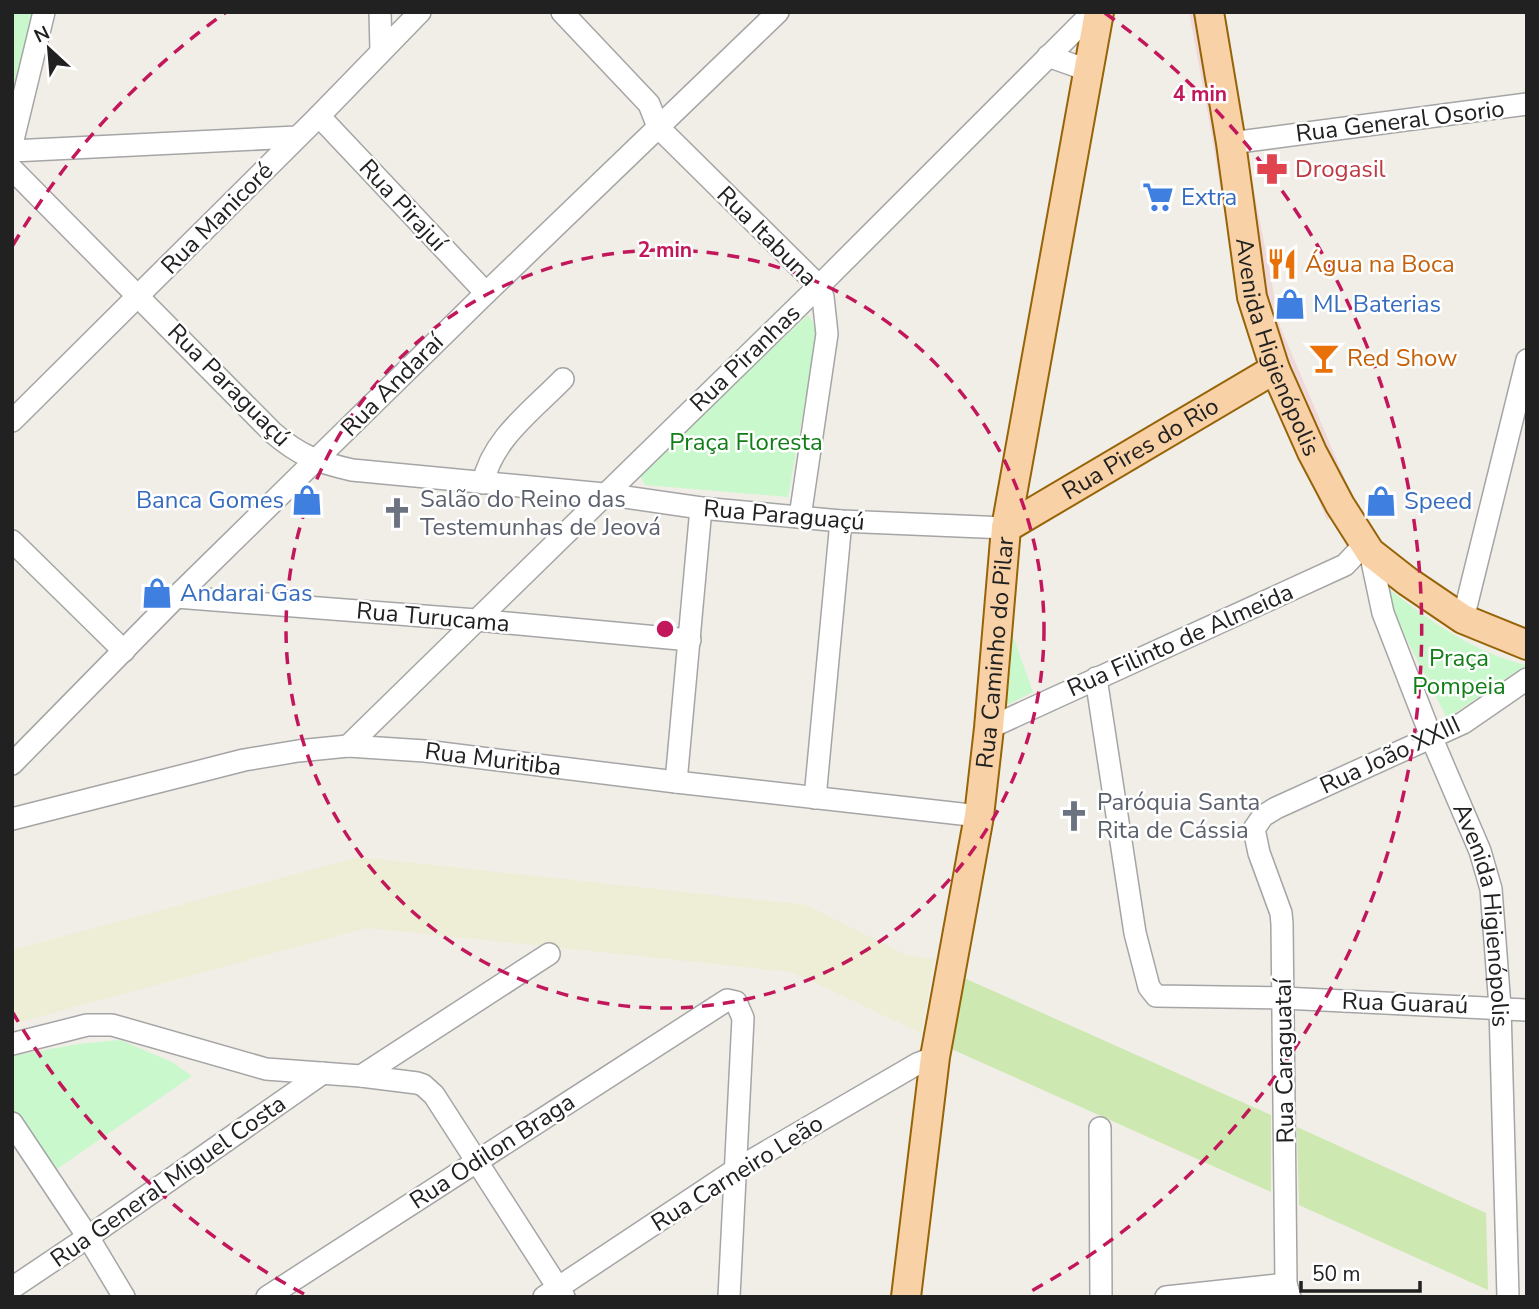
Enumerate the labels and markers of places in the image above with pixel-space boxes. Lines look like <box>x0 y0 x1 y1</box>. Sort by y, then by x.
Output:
pharmacy icon: Drogasil <box>1255 152 1289 186</box>
place label: Drogasil <box>1295 153 1386 185</box>
supermarket icon: Extra <box>1141 180 1175 214</box>
place label: Extra <box>1181 181 1237 213</box>
restaurant icon: Água na Boca <box>1265 247 1299 281</box>
place label: Água na Boca <box>1305 248 1455 280</box>
shop icon: ML Baterias <box>1273 287 1307 321</box>
place label: ML Baterias <box>1313 288 1441 320</box>
bar icon: Red Show <box>1307 341 1341 375</box>
place label: Red Show <box>1347 342 1457 374</box>
shop icon: Banca Gomes <box>290 483 324 517</box>
place label: Salão do Reino das Testemunhas de Jeová <box>420 483 661 543</box>
place label: Banca Gomes <box>136 484 284 516</box>
shop icon: Speed <box>1364 484 1398 518</box>
place label: Speed <box>1404 485 1472 517</box>
church icon: Salão do Reino das Testemunhas de Jeová <box>380 496 414 530</box>
shop icon: Andarai Gas <box>140 576 174 610</box>
place label: Andarai Gas <box>180 577 312 609</box>
centre of rings <box>653 617 677 641</box>
place label: Paróquia Santa Rita de Cássia <box>1097 786 1260 846</box>
church icon: Paróquia Santa Rita de Cássia <box>1057 799 1091 833</box>

